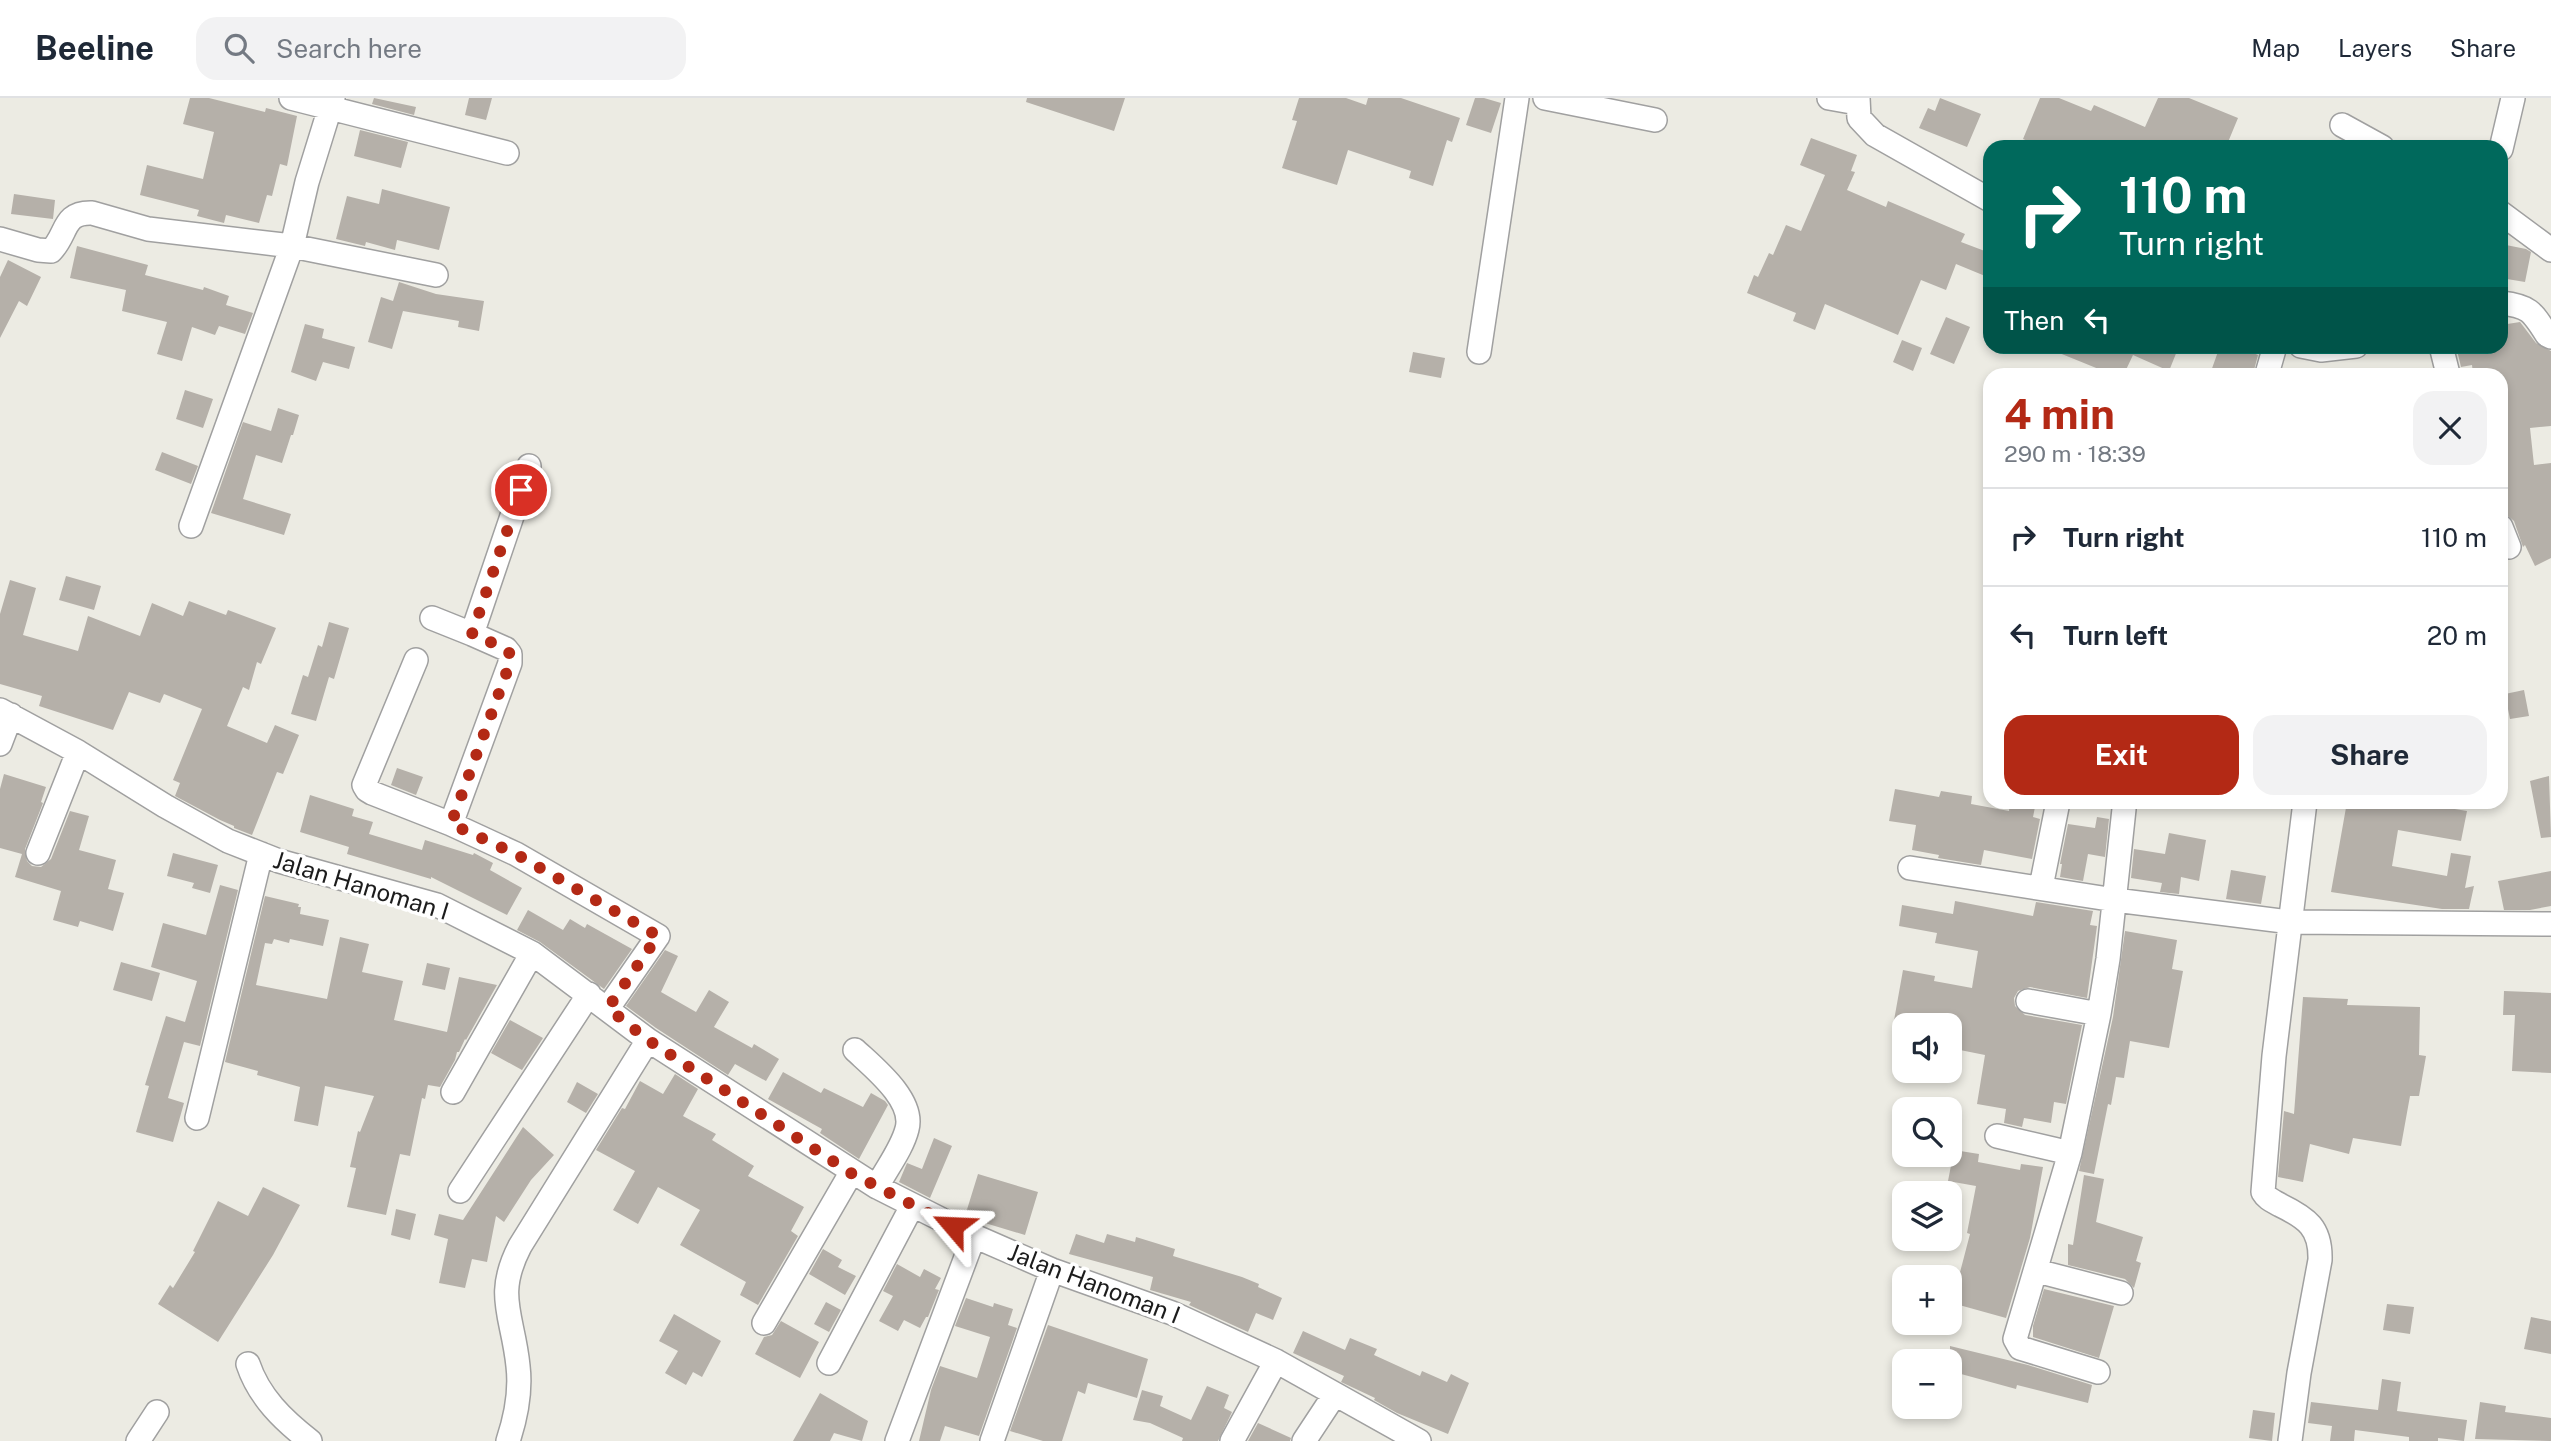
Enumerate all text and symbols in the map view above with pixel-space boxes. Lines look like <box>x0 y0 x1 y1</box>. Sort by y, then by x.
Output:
search box <box>196 17 686 80</box>
text: Beeline <box>35 29 154 67</box>
icon: search <box>220 29 258 67</box>
text: Search here <box>276 33 422 64</box>
text: Map <box>2251 34 2300 62</box>
text: Layers <box>2338 34 2412 62</box>
text: Share <box>2450 34 2516 62</box>
text: 110 m <box>2119 166 2247 224</box>
icon: right <box>2004 168 2095 259</box>
text: Turn right <box>2119 225 2264 262</box>
icon: left <box>2078 301 2116 339</box>
text: Then <box>2004 305 2064 336</box>
text: 4 min <box>2004 389 2115 438</box>
button: close <box>2413 391 2487 465</box>
text: 290 m · 18:39 <box>2004 440 2146 467</box>
pin <box>491 460 551 520</box>
icon: arrive <box>502 471 540 509</box>
icon: right <box>2004 518 2042 556</box>
text: Turn right <box>2063 522 2185 553</box>
text: 110 m <box>2421 522 2487 553</box>
icon: left <box>2004 616 2042 654</box>
text: Turn left <box>2063 620 2168 651</box>
text: 20 m <box>2427 620 2487 651</box>
button: Exit <box>2004 715 2239 795</box>
button: Share <box>2253 715 2487 795</box>
street label: Jalan Hanoman I <box>270 845 452 925</box>
map controls <box>1892 1013 1962 1419</box>
button: sound <box>1892 1013 1962 1083</box>
button: search <box>1892 1097 1962 1167</box>
button: layers <box>1892 1181 1962 1251</box>
position arrow <box>916 1189 990 1263</box>
street label: Jalan Hanoman I <box>1004 1237 1184 1329</box>
button: + <box>1892 1265 1962 1335</box>
button: − <box>1892 1349 1962 1419</box>

